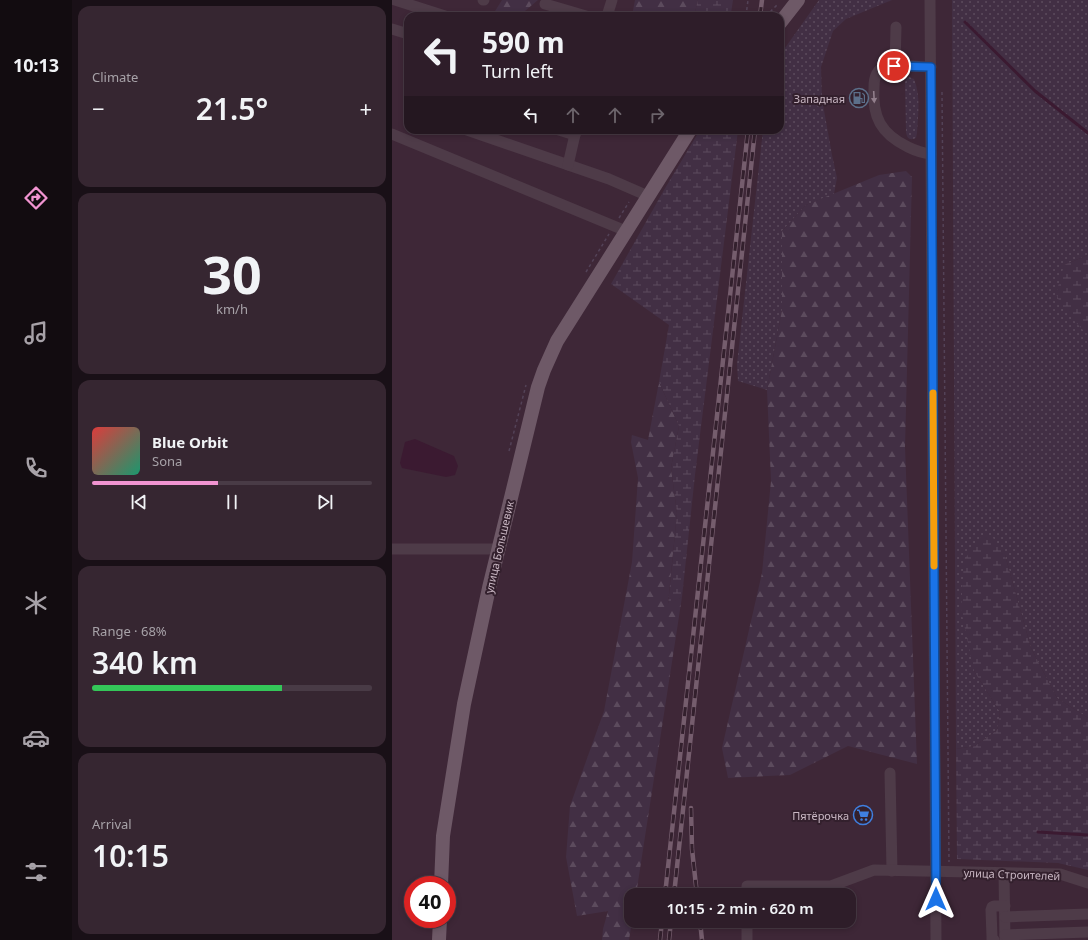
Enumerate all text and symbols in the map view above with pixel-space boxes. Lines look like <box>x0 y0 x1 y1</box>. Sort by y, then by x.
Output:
text: 590 m <box>482 23 565 61</box>
icon: left <box>416 28 468 80</box>
pin <box>877 49 911 83</box>
text: 10:13 <box>13 53 59 77</box>
icon: arrive <box>883 55 905 77</box>
text: Turn left <box>482 59 553 83</box>
text: Climate <box>92 68 138 86</box>
fuel station icon: Западная <box>848 87 870 109</box>
text: 21.5° <box>196 88 268 129</box>
place label: Западная <box>794 91 845 106</box>
one-way arrow <box>871 91 877 104</box>
text: − <box>92 93 105 123</box>
text: + <box>359 93 372 123</box>
icon: left <box>520 104 542 126</box>
icon: ahead <box>562 104 584 126</box>
icon: ahead <box>604 104 626 126</box>
icon: right <box>646 104 668 126</box>
icon: directions <box>22 184 50 212</box>
text: 30 <box>202 238 262 309</box>
text: km/h <box>216 300 248 318</box>
icon: music <box>22 319 50 347</box>
text: Blue Orbit <box>152 432 228 452</box>
text: Sona <box>152 452 182 470</box>
icon: phone <box>22 454 50 482</box>
icon: previous <box>128 491 150 513</box>
icon: pause <box>221 491 243 513</box>
icon: next <box>314 491 336 513</box>
street label: улица Большевик <box>481 499 517 595</box>
icon: climate <box>22 589 50 617</box>
text: Range · 68% <box>92 622 167 640</box>
text: 340 km <box>92 642 198 683</box>
icon: car <box>22 724 50 752</box>
supermarket icon: Пятёрочка <box>852 804 874 826</box>
place label: Пятёрочка <box>792 808 849 823</box>
text: Arrival <box>92 815 132 833</box>
text: 10:15 <box>92 835 169 876</box>
icon: filters <box>22 858 50 886</box>
street label: улица Строителей <box>963 865 1061 883</box>
speed limit sign: 40 <box>404 876 456 928</box>
position arrow <box>915 878 957 920</box>
text: 10:15 · 2 min · 620 m <box>666 898 814 918</box>

